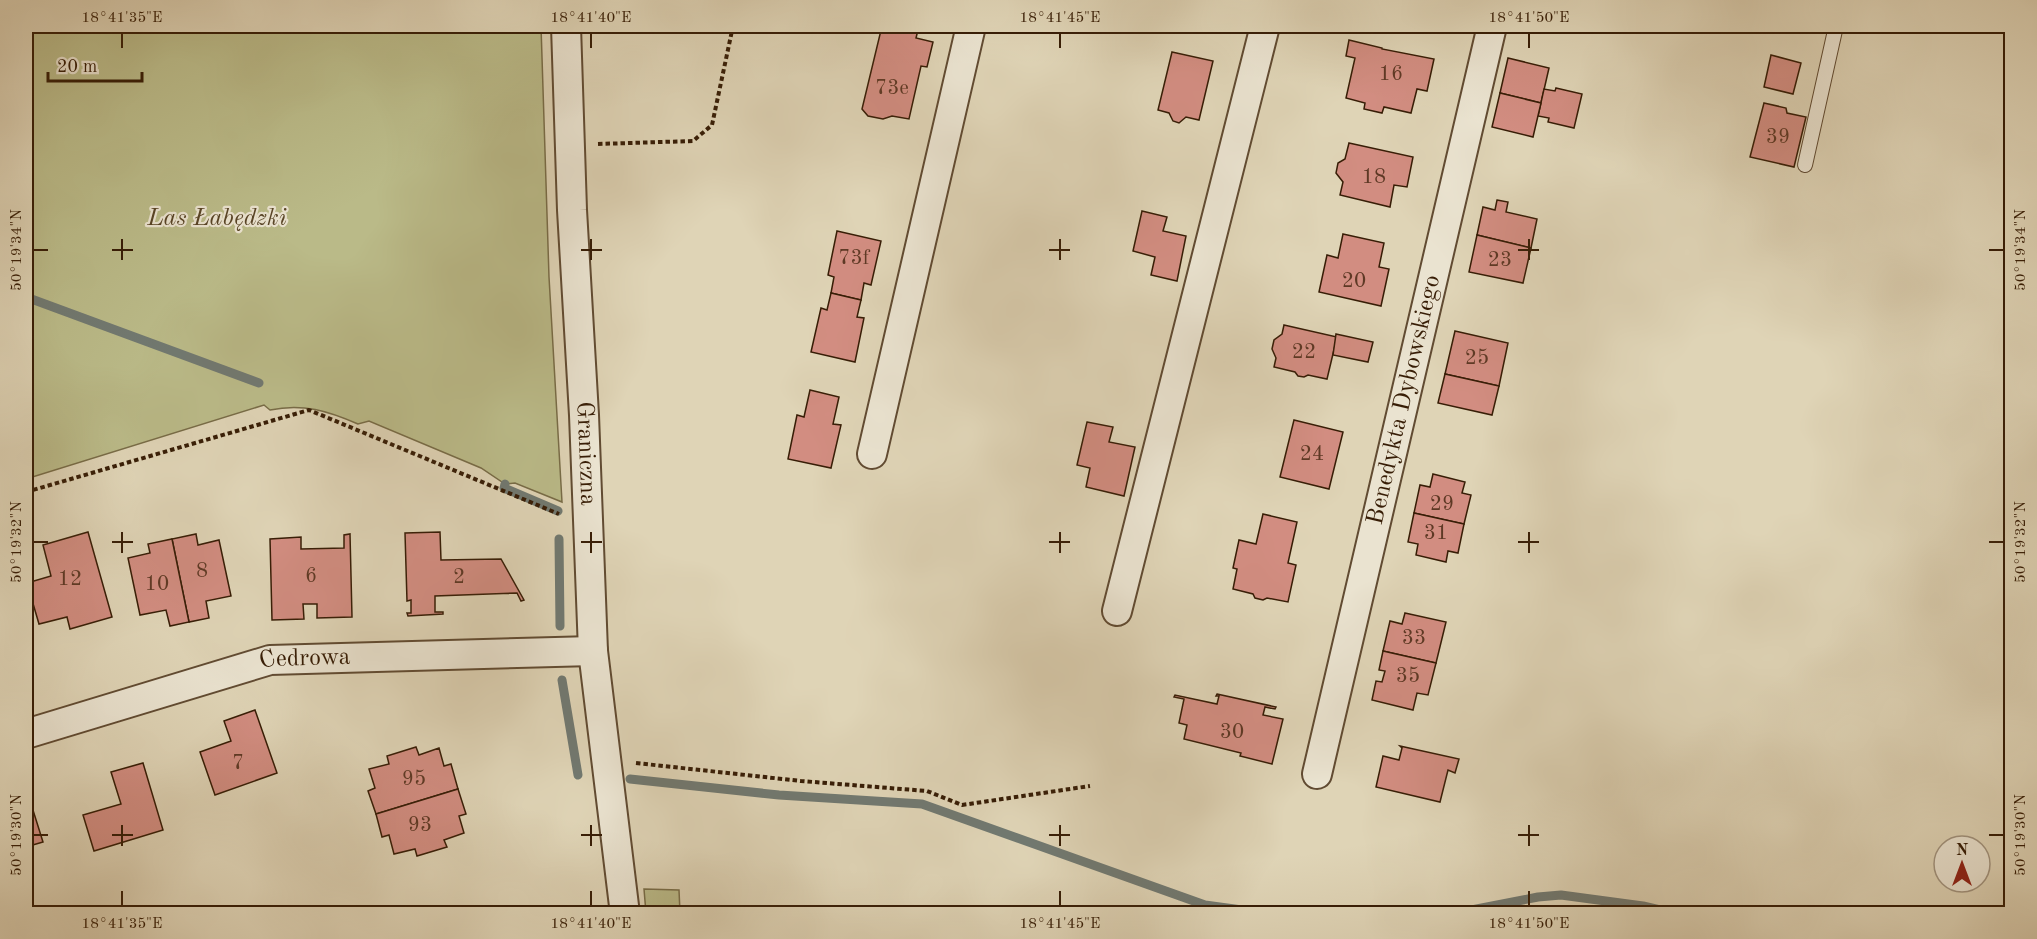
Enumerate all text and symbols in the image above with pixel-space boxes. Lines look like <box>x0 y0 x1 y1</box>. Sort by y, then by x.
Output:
text: 18°41'35"E <box>82 11 162 26</box>
text: 18°41'40"E <box>551 11 631 26</box>
text: 18°41'45"E <box>1020 11 1100 26</box>
text: 18°41'50"E <box>1489 11 1569 26</box>
scale bar <box>48 45 142 83</box>
text: 20 m <box>57 58 97 76</box>
house number: 16 <box>1379 64 1403 85</box>
house number: 73e <box>875 78 909 99</box>
house number: 39 <box>1766 127 1790 148</box>
house number: 18 <box>1362 167 1386 188</box>
park label: Las Łabędzki <box>146 207 287 231</box>
text: 50°19'34"N <box>10 209 25 291</box>
text: 50°19'34"N <box>2014 209 2029 291</box>
house number: 73f <box>838 248 871 269</box>
house number: 23 <box>1488 250 1512 271</box>
house number: 20 <box>1342 271 1366 292</box>
street label: Benedykta Dybowskiego <box>1364 273 1445 527</box>
house number: 22 <box>1292 342 1316 363</box>
house number: 25 <box>1465 348 1489 369</box>
street label: Graniczna <box>571 401 599 506</box>
house number: 24 <box>1300 444 1324 465</box>
house number: 29 <box>1430 494 1454 515</box>
text: 50°19'32"N <box>10 501 25 583</box>
text: 50°19'32"N <box>2014 501 2029 583</box>
house number: 31 <box>1424 523 1448 544</box>
house number: 8 <box>196 561 208 582</box>
house number: 6 <box>305 566 317 587</box>
house number: 2 <box>453 567 465 588</box>
house number: 12 <box>58 569 82 590</box>
house number: 10 <box>145 574 169 595</box>
house number: 33 <box>1402 628 1426 649</box>
street label: Cedrowa <box>257 646 351 674</box>
house number: 35 <box>1396 666 1420 687</box>
house number: 30 <box>1220 722 1244 743</box>
house number: 7 <box>232 753 244 774</box>
house number: 95 <box>402 769 426 790</box>
text: 50°19'30"N <box>10 794 25 876</box>
text: 50°19'30"N <box>2014 794 2029 876</box>
house number: 93 <box>408 815 432 836</box>
north arrow <box>1932 834 1992 894</box>
text: N <box>1956 843 1969 859</box>
text: 18°41'35"E <box>82 917 162 932</box>
text: 18°41'40"E <box>551 917 631 932</box>
text: 18°41'45"E <box>1020 917 1100 932</box>
text: 18°41'50"E <box>1489 917 1569 932</box>

